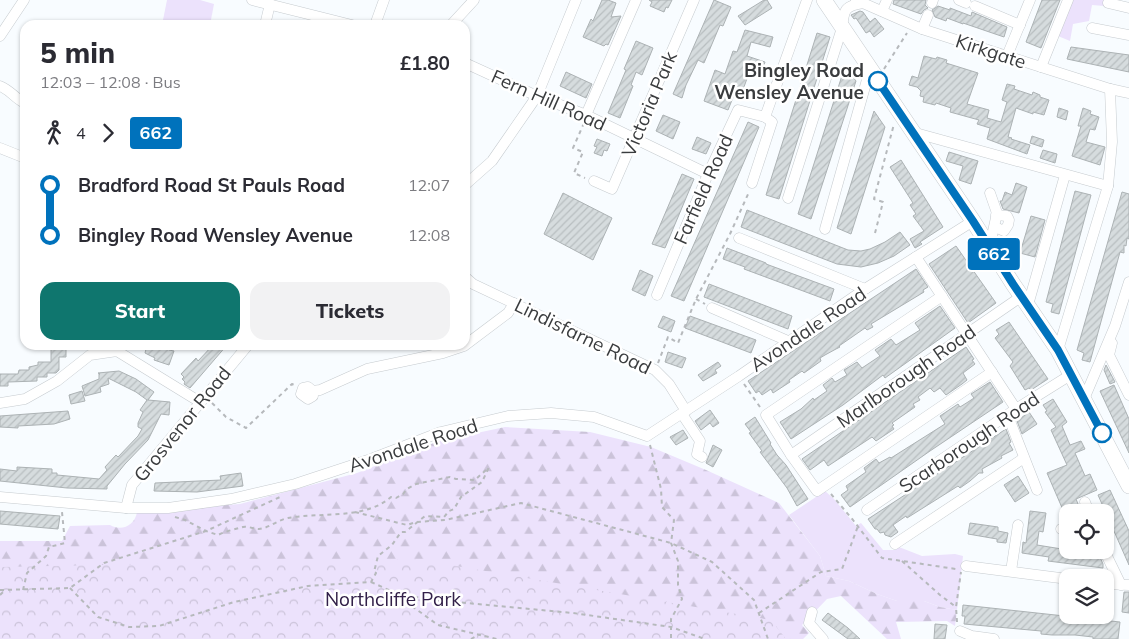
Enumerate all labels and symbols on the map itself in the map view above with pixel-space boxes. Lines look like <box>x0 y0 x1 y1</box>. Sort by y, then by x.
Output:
street label: Kirkgate <box>953 28 1029 74</box>
street label: Victoria Park <box>616 47 682 160</box>
place label: Bingley Road Wensley Avenue <box>714 58 864 104</box>
street label: Fern Hill Road <box>488 64 610 136</box>
marker: Bingley Road Wensley Avenue <box>868 71 888 91</box>
street label: Farfield Road <box>668 130 738 248</box>
line badge: 662 <box>965 238 1023 270</box>
street label: Avondale Road <box>745 281 871 377</box>
street label: Lindisfarne Road <box>511 293 655 379</box>
street label: Marlborough Road <box>832 319 980 433</box>
street label: Grosvenor Road <box>128 361 236 487</box>
street label: Scarborough Road <box>894 386 1044 498</box>
street label: Avondale Road <box>345 413 481 477</box>
unlabelled marker <box>1092 423 1112 443</box>
park label: Northcliffe Park <box>325 587 461 611</box>

